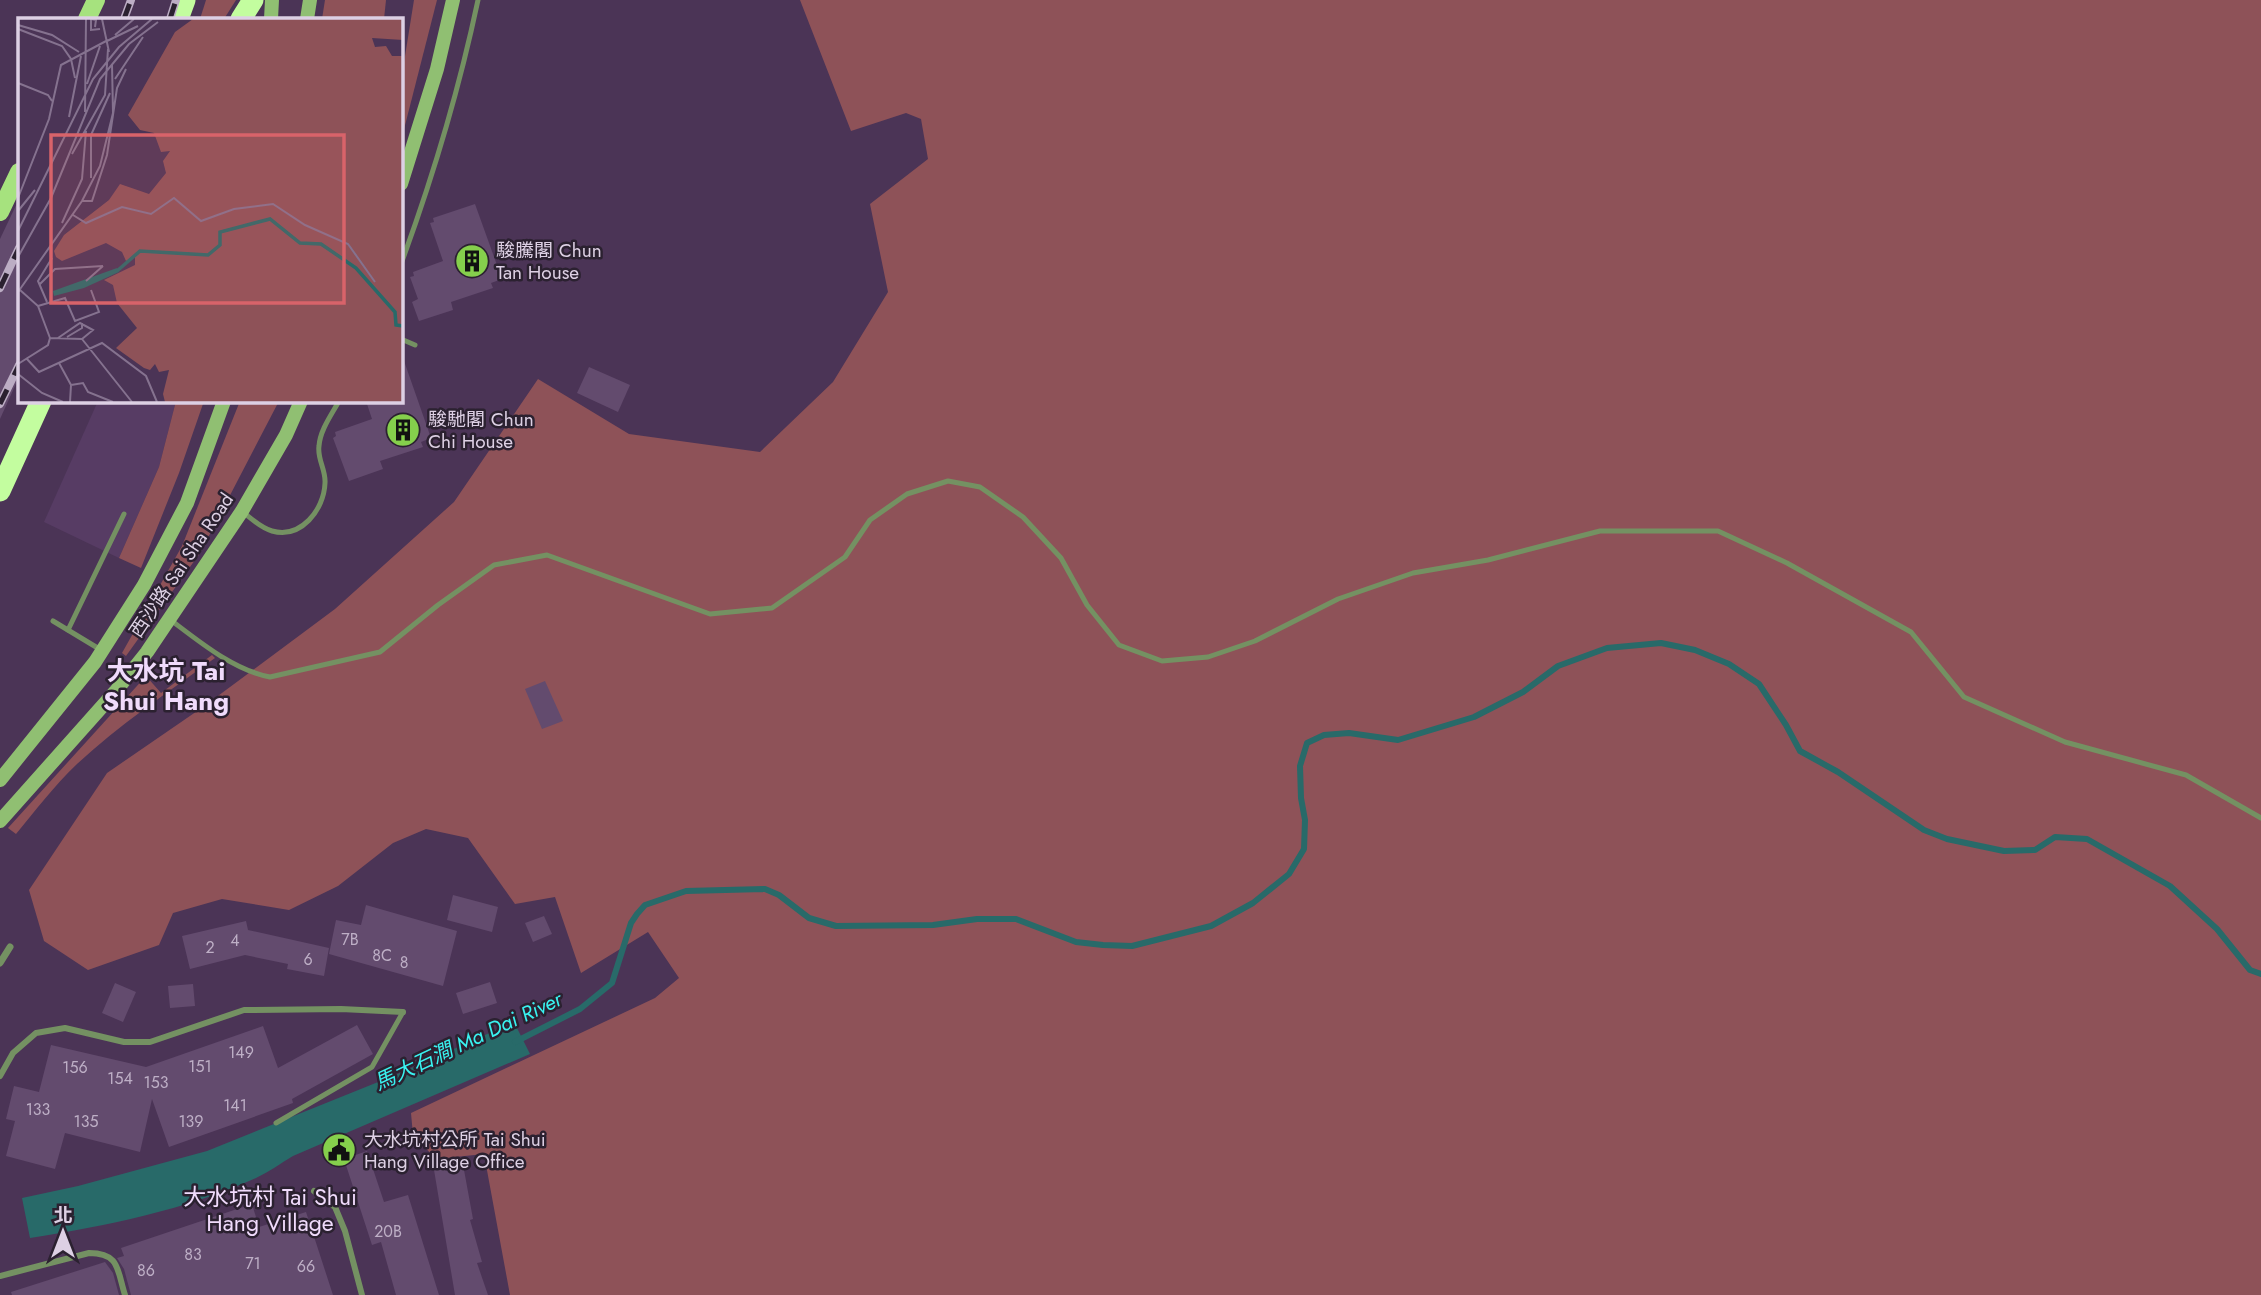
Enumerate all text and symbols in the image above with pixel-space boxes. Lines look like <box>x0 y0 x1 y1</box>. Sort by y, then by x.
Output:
inset map <box>18 18 402 402</box>
place label: 駿騰閣 Chun Tan House <box>496 237 602 286</box>
building icon: 駿騰閣 Chun Tan House <box>453 242 491 280</box>
place label: 駿馳閣 Chun Chi House <box>428 406 534 455</box>
building icon: 駿馳閣 Chun Chi House <box>384 411 422 449</box>
street label: 西沙路 Sai Sha Road <box>123 488 240 643</box>
district label: 大水坑 Tai Shui Hang <box>103 652 229 720</box>
house number: 7B <box>341 928 359 951</box>
house number: 4 <box>230 929 240 952</box>
house number: 2 <box>205 936 215 959</box>
house number: 8C <box>372 944 392 967</box>
house number: 6 <box>303 948 313 971</box>
house number: 8 <box>400 951 408 974</box>
water label: 馬大石澗 Ma Dai River <box>369 984 568 1098</box>
house number: 149 <box>228 1041 254 1064</box>
house number: 151 <box>188 1055 212 1078</box>
house number: 156 <box>62 1056 88 1079</box>
house number: 154 <box>107 1067 133 1090</box>
house number: 153 <box>144 1071 169 1094</box>
house number: 141 <box>223 1094 247 1117</box>
house number: 133 <box>26 1098 51 1121</box>
house number: 135 <box>74 1110 98 1133</box>
house number: 139 <box>178 1110 204 1133</box>
place label: 大水坑村公所 Tai Shui Hang Village Office <box>364 1126 546 1175</box>
public building icon: 大水坑村公所 Tai Shui Hang Village Office <box>320 1131 358 1169</box>
district label: 大水坑村 Tai Shui Hang Village <box>183 1180 357 1240</box>
north arrow <box>28 1197 98 1267</box>
text: 北 <box>53 1202 73 1229</box>
house number: 20B <box>374 1220 402 1243</box>
house number: 83 <box>184 1243 202 1266</box>
house number: 71 <box>245 1252 261 1275</box>
house number: 66 <box>297 1255 315 1278</box>
house number: 86 <box>137 1259 155 1282</box>

